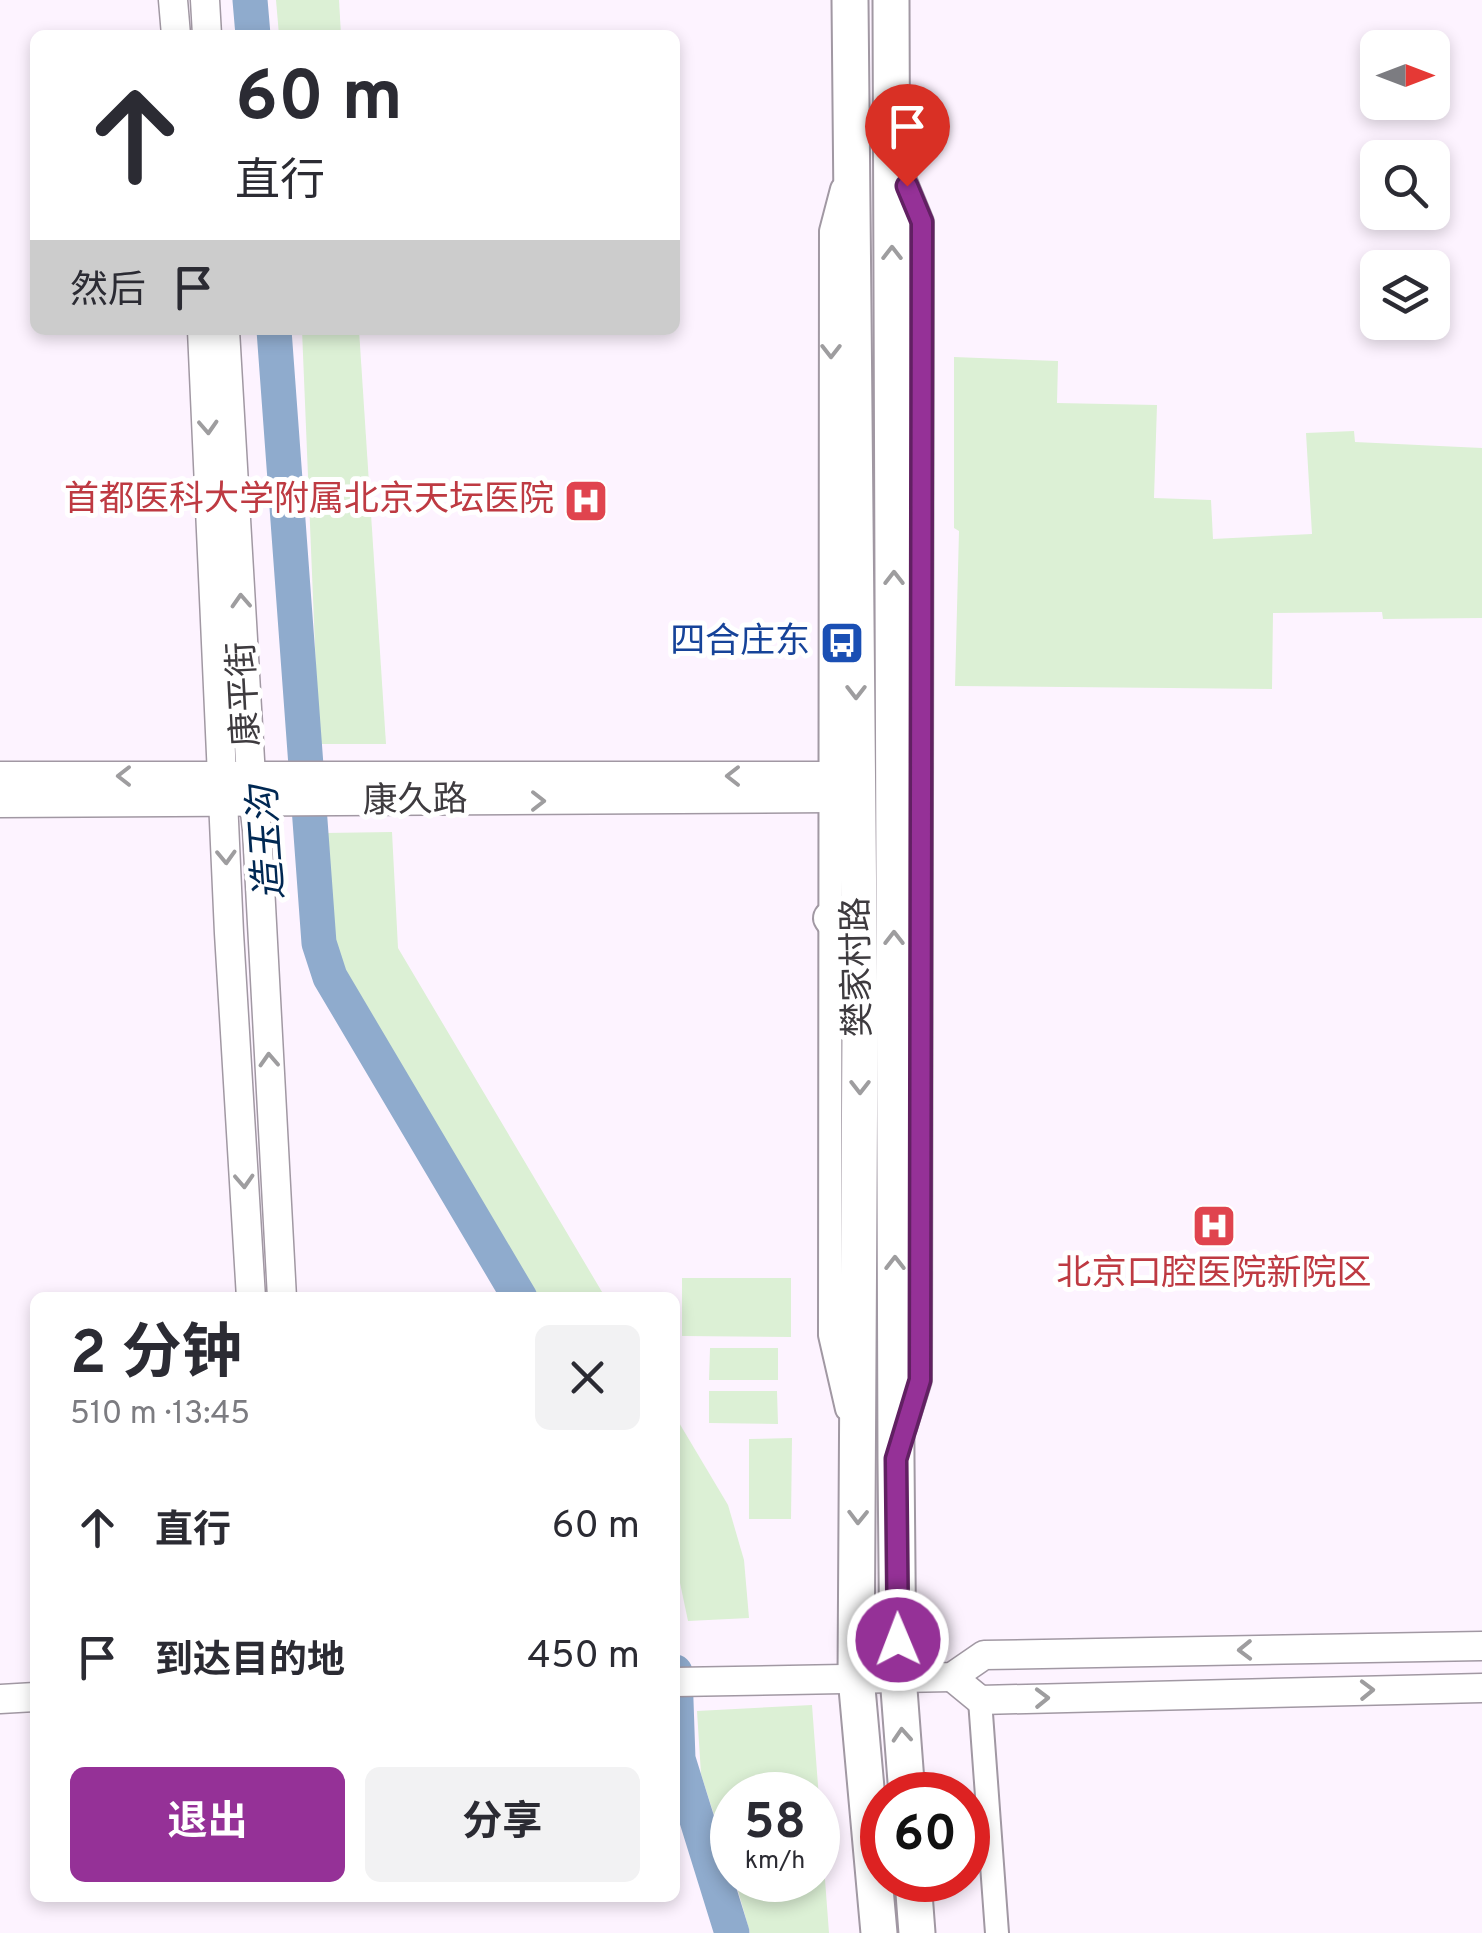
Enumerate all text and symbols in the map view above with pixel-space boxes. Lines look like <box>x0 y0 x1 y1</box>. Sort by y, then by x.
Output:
north arrow <box>1360 30 1450 120</box>
map controls <box>1360 30 1450 340</box>
text: 60 m <box>235 56 403 145</box>
icon: ahead <box>70 70 200 200</box>
pin <box>865 84 950 187</box>
icon: arrive <box>880 99 935 154</box>
button: search <box>1360 140 1450 230</box>
text: 直行 <box>235 155 325 212</box>
one-way arrow <box>882 245 903 261</box>
button: layers <box>1360 250 1450 340</box>
icon: arrive <box>166 260 221 315</box>
text: 然后 <box>70 268 146 317</box>
one-way arrow <box>820 344 842 360</box>
one-way arrow <box>197 420 218 436</box>
hospital icon: 首都医科大学附属北京天坛医院 <box>563 478 609 524</box>
place label: 首都医科大学附属北京天坛医院 <box>64 479 554 523</box>
one-way arrow <box>883 570 905 586</box>
one-way arrow <box>231 593 252 609</box>
bus stop icon: 四合庄东 <box>819 620 865 666</box>
place label: 四合庄东 <box>670 621 810 665</box>
street label: 康平街 <box>221 640 271 748</box>
one-way arrow <box>845 686 867 701</box>
one-way arrow <box>724 765 740 787</box>
one-way arrow <box>115 766 131 787</box>
street label: 康久路 <box>362 779 468 825</box>
water label: 造玉沟 <box>240 780 297 902</box>
one-way arrow <box>530 790 546 812</box>
one-way arrow <box>215 849 236 865</box>
street label: 樊家村路 <box>836 897 882 1037</box>
one-way arrow <box>883 930 905 946</box>
one-way arrow <box>259 1052 280 1068</box>
one-way arrow <box>849 1080 871 1096</box>
one-way arrow <box>233 1174 254 1190</box>
hospital icon: 北京口腔医院新院区 <box>1191 1203 1237 1249</box>
place label: 北京口腔医院新院区 <box>1056 1253 1372 1297</box>
one-way arrow <box>884 1255 906 1270</box>
text: 2 分钟 <box>70 1319 242 1395</box>
button: close <box>535 1325 640 1430</box>
text: 510 m · 13:45 <box>70 1395 250 1435</box>
icon: ahead <box>70 1500 125 1555</box>
text: 60 m <box>552 1503 640 1552</box>
text: 直行 <box>155 1508 231 1557</box>
one-way arrow <box>847 1510 869 1526</box>
position arrow <box>846 1588 950 1692</box>
icon: arrive <box>70 1630 125 1685</box>
text: 450 m <box>527 1633 640 1682</box>
text: 到达目的地 <box>155 1638 345 1687</box>
one-way arrow <box>1236 1639 1252 1661</box>
one-way arrow <box>1359 1680 1375 1701</box>
one-way arrow <box>1034 1687 1050 1709</box>
one-way arrow <box>892 1727 913 1743</box>
button: 退出 <box>70 1767 345 1882</box>
button: 分享 <box>365 1767 640 1882</box>
speed limit sign: 60 <box>860 1772 990 1902</box>
text: 58 <box>744 1793 806 1856</box>
text: km/h <box>745 1846 805 1878</box>

